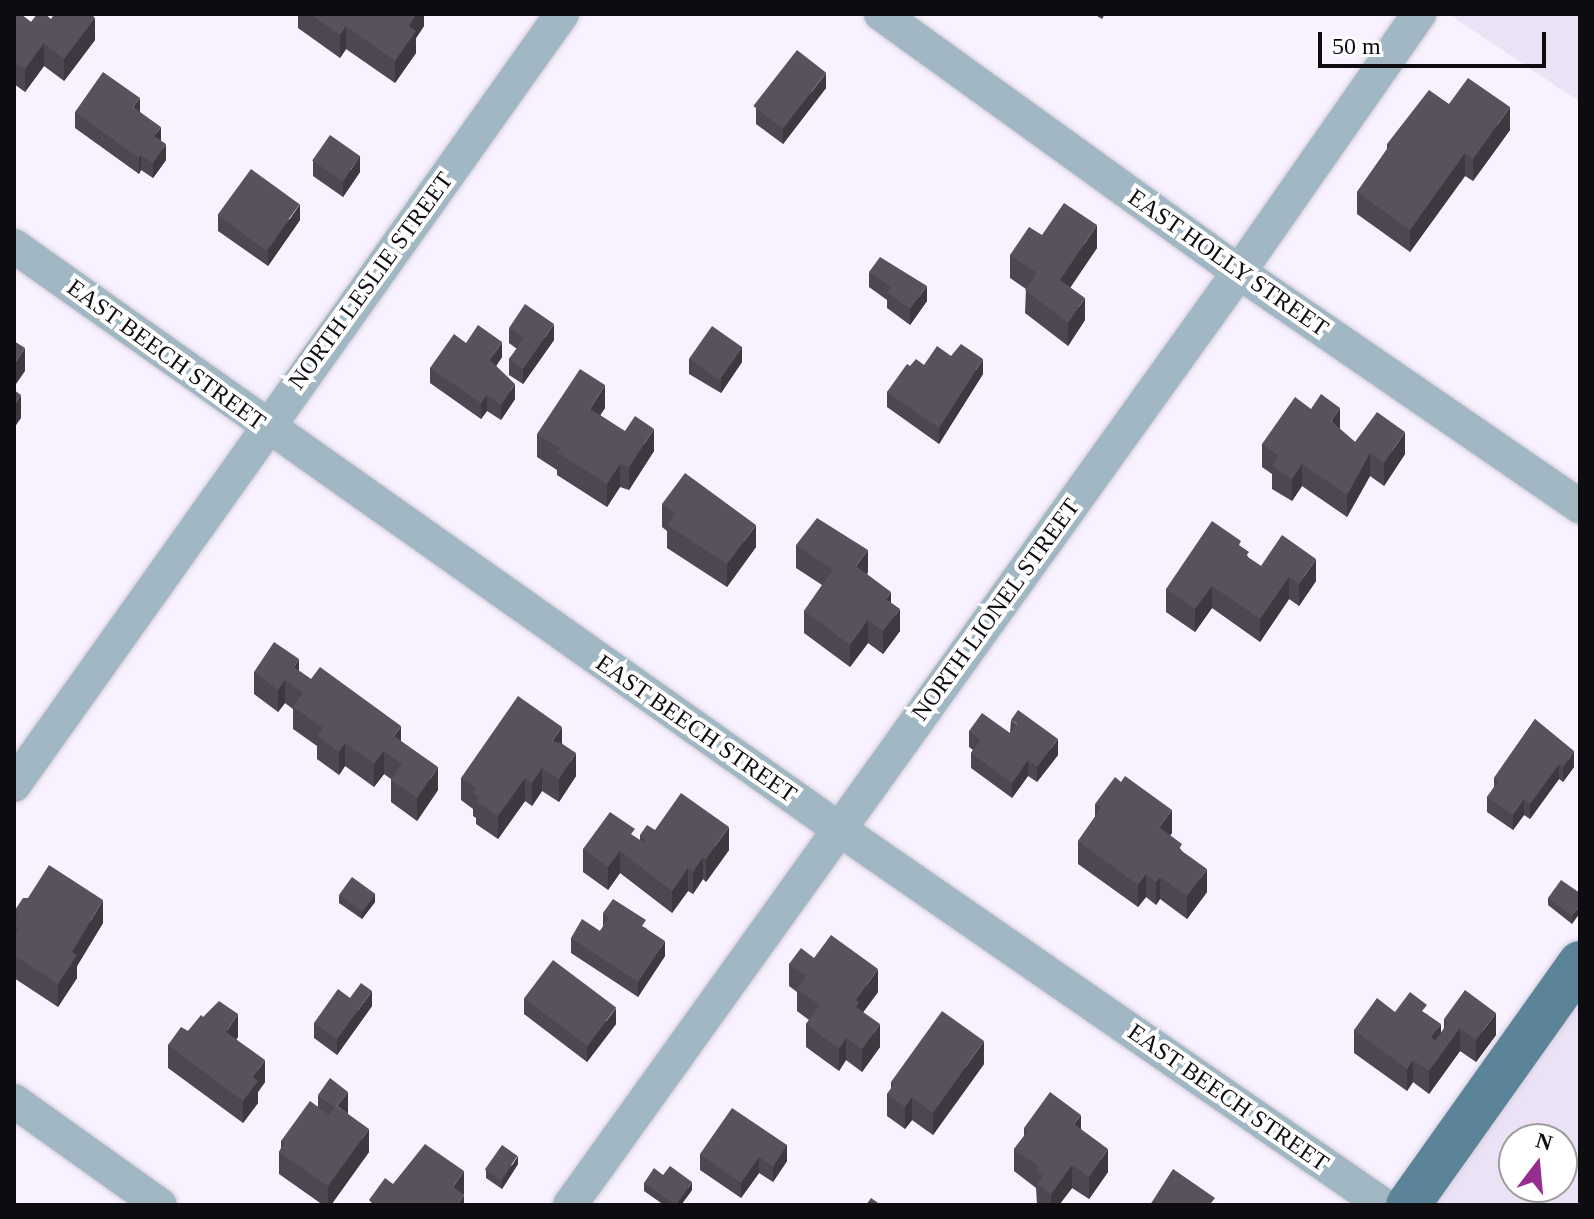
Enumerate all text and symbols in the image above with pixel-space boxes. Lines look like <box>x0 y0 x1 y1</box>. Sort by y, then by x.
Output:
scale bar <box>1322 16 1550 66</box>
text: 50 m <box>1332 33 1381 59</box>
street label: NORTH LESLIE STREET <box>283 167 459 395</box>
street label: EAST HOLLY STREET <box>1122 183 1334 343</box>
street label: EAST BEECH STREET <box>61 273 271 437</box>
street label: NORTH LIONEL STREET <box>906 493 1086 727</box>
street label: EAST BEECH STREET <box>590 649 802 809</box>
street label: EAST BEECH STREET <box>1122 1018 1334 1178</box>
north arrow <box>1498 1123 1578 1203</box>
text: N <box>1533 1127 1555 1156</box>

